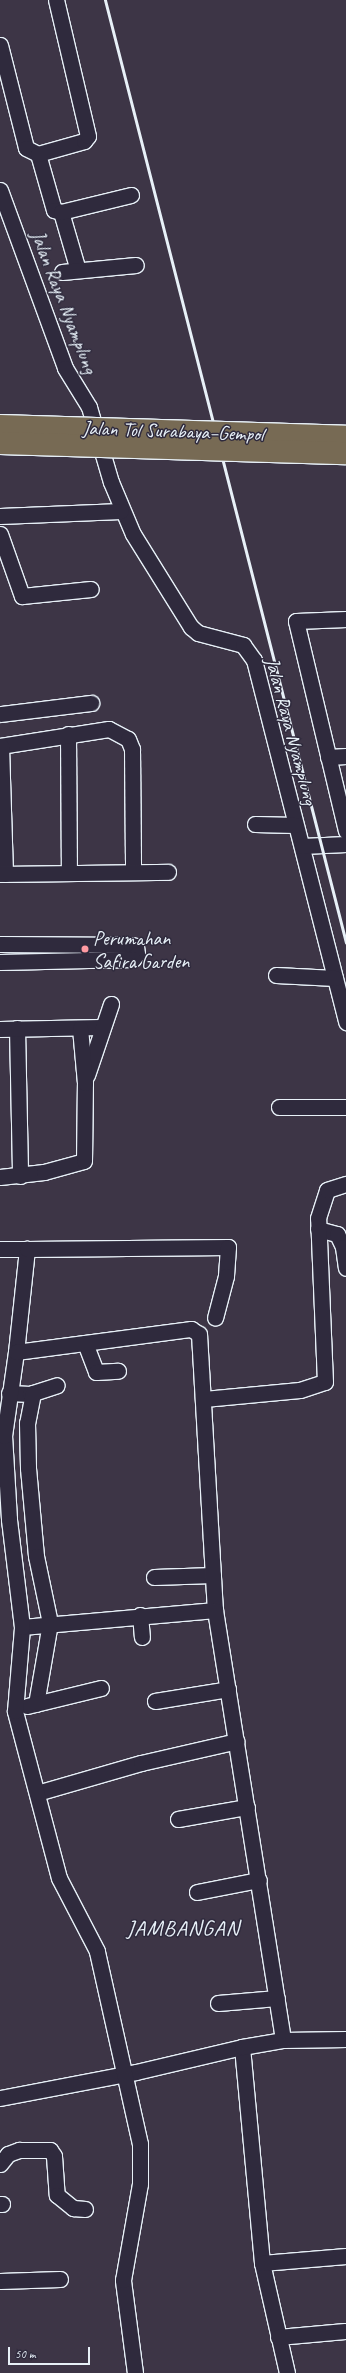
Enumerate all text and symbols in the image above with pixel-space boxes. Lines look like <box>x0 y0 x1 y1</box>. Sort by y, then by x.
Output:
street label: Jalan Raya Nyamplung <box>25 226 103 378</box>
street label: Jalan Tol Surabaya–Gempol <box>82 416 264 446</box>
street label: Jalan Raya Nyamplung <box>260 654 322 808</box>
place label: Perumahan Safira Garden <box>93 926 190 973</box>
marker: Perumahan Safira Garden <box>80 944 90 954</box>
district label: JAMBANGAN <box>127 1916 239 1942</box>
scale bar <box>10 2339 92 2365</box>
text: 50 m <box>15 2346 35 2362</box>

